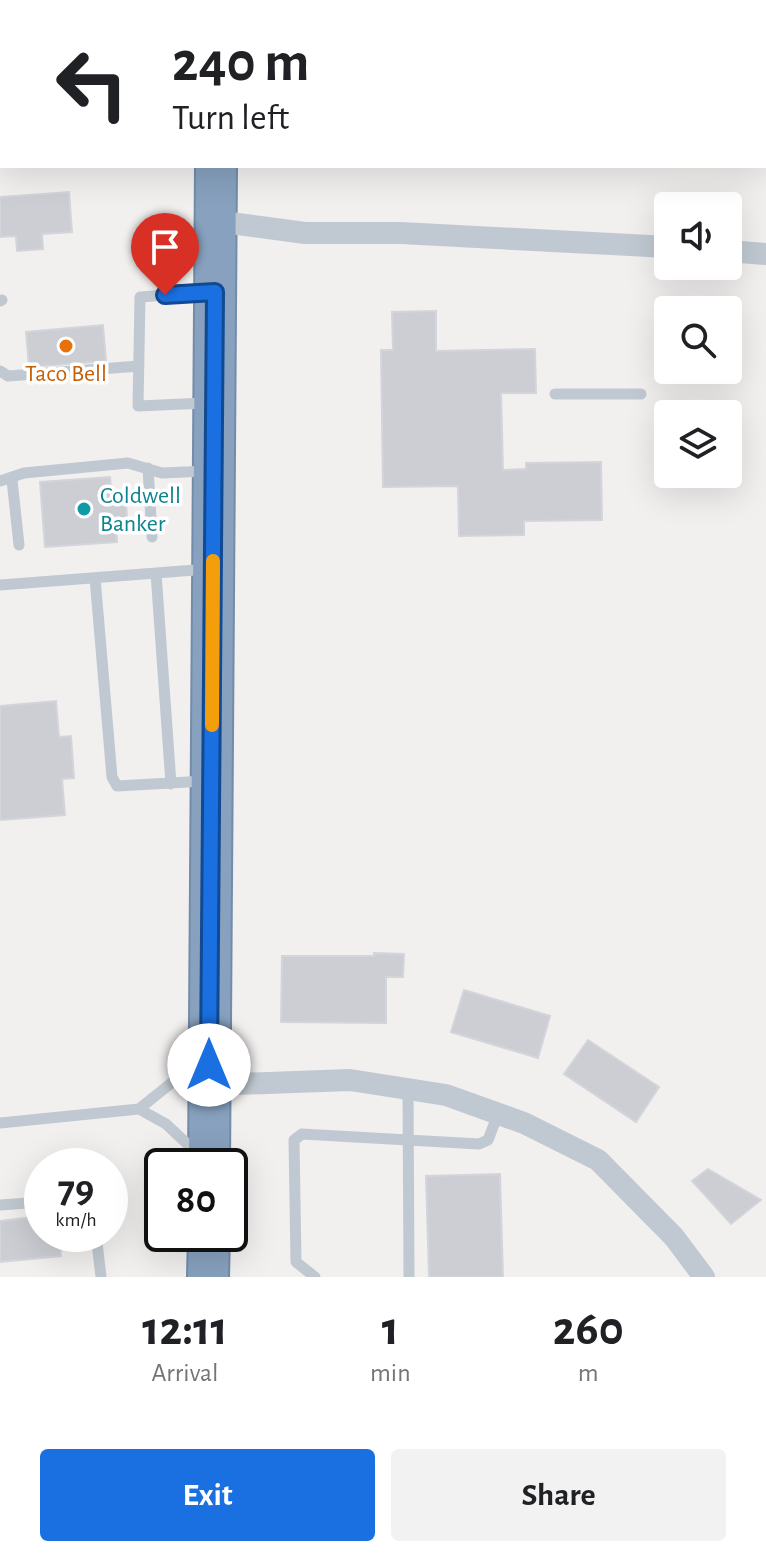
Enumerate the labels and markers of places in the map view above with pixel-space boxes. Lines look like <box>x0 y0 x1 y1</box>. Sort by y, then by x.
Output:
pin <box>131 213 199 295</box>
marker: Taco Bell <box>57 337 75 355</box>
place label: Taco Bell <box>25 362 107 386</box>
place label: Coldwell Banker <box>100 484 181 536</box>
marker: Coldwell Banker <box>75 500 93 518</box>

